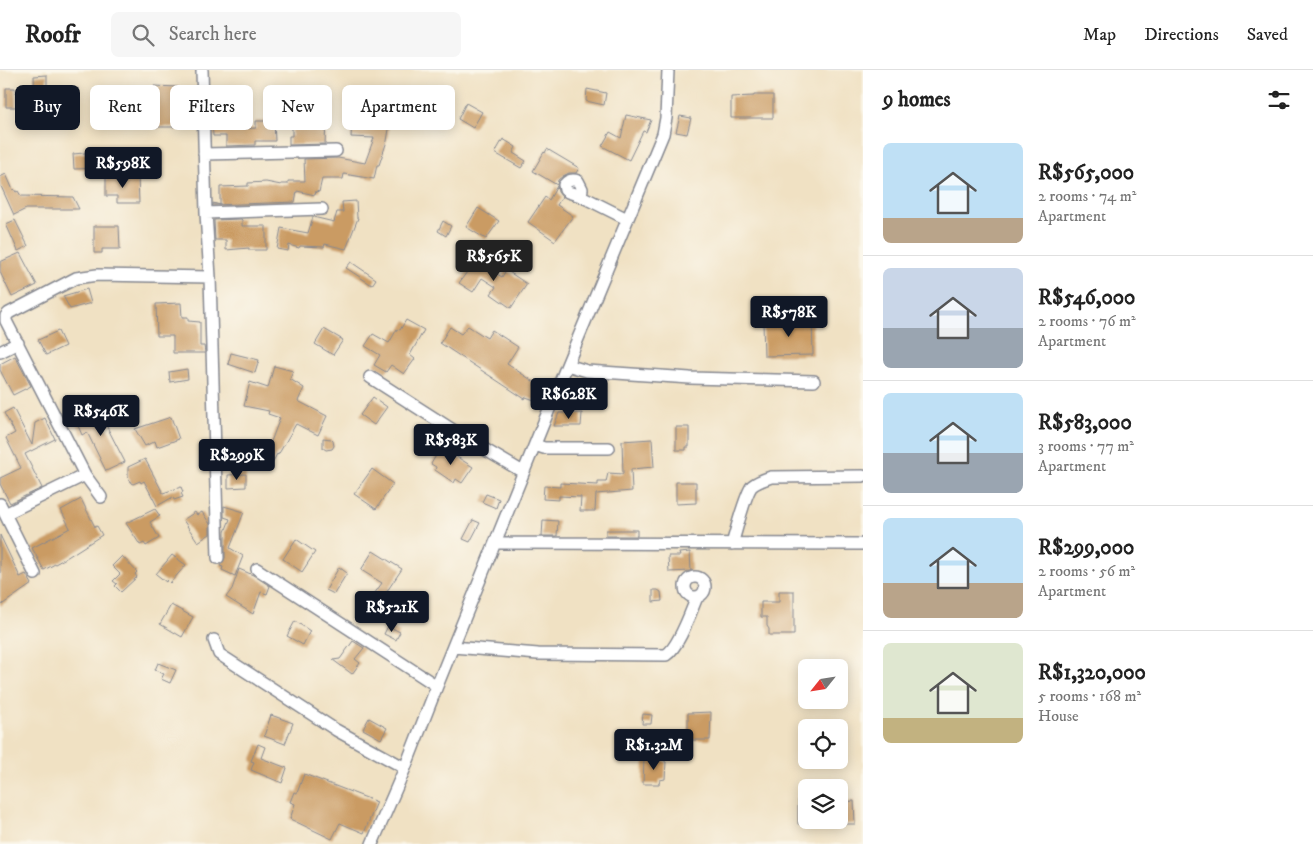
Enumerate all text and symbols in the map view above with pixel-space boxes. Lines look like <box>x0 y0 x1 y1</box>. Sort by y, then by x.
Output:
search box <box>111 12 461 57</box>
text: Roofr <box>25 20 81 50</box>
icon: search <box>129 21 157 49</box>
text: Search here <box>169 23 257 46</box>
text: Map <box>1083 24 1116 46</box>
text: Directions <box>1144 24 1219 46</box>
text: Saved <box>1247 24 1288 46</box>
chip: Buy <box>15 85 80 130</box>
chip: Rent <box>90 85 160 130</box>
chip: Filters <box>170 85 253 130</box>
chip: New <box>263 85 332 130</box>
chip: Apartment <box>342 85 455 130</box>
icon: filters <box>1265 86 1293 114</box>
text: 9 homes <box>883 87 951 113</box>
pin: R$598K <box>82 146 164 189</box>
text: R$598K <box>96 153 150 173</box>
text: R$565,000 <box>1038 160 1134 186</box>
icon: home <box>923 163 983 223</box>
text: 2 rooms · 74 m² <box>1038 186 1136 206</box>
text: Apartment <box>1038 206 1106 226</box>
pin: R$565K <box>453 240 535 282</box>
text: R$565K <box>467 246 521 266</box>
text: R$546,000 <box>1038 285 1135 311</box>
icon: home <box>923 288 983 348</box>
pin: R$578K <box>748 296 830 338</box>
text: R$578K <box>762 302 817 322</box>
text: 2 rooms · 76 m² <box>1038 311 1136 331</box>
text: Apartment <box>1038 331 1106 351</box>
pin: R$628K <box>528 378 610 420</box>
text: R$628K <box>542 384 596 404</box>
pin: R$546K <box>60 394 142 437</box>
text: R$546K <box>73 401 129 421</box>
text: R$583,000 <box>1038 410 1132 436</box>
icon: home <box>923 413 983 473</box>
pin: R$583K <box>410 424 492 466</box>
text: R$583K <box>425 430 477 450</box>
text: 3 rooms · 77 m² <box>1038 436 1134 456</box>
pin: R$299K <box>196 438 278 481</box>
text: R$299K <box>210 445 264 465</box>
text: Apartment <box>1038 456 1106 476</box>
text: R$299,000 <box>1038 535 1134 561</box>
icon: home <box>923 538 983 598</box>
text: 2 rooms · 56 m² <box>1038 561 1135 581</box>
text: Apartment <box>1038 581 1106 601</box>
pin: R$521K <box>351 590 433 633</box>
text: R$521K <box>366 597 418 617</box>
north arrow <box>798 659 848 709</box>
map controls <box>798 659 848 829</box>
text: R$1,320,000 <box>1038 660 1146 686</box>
icon: home <box>923 663 983 723</box>
text: 5 rooms · 168 m² <box>1038 686 1141 706</box>
text: House <box>1038 706 1079 726</box>
button: locate <box>798 719 848 769</box>
pin: R$1.32M <box>608 728 700 771</box>
text: R$1.32M <box>625 735 683 755</box>
button: layers <box>798 779 848 829</box>

